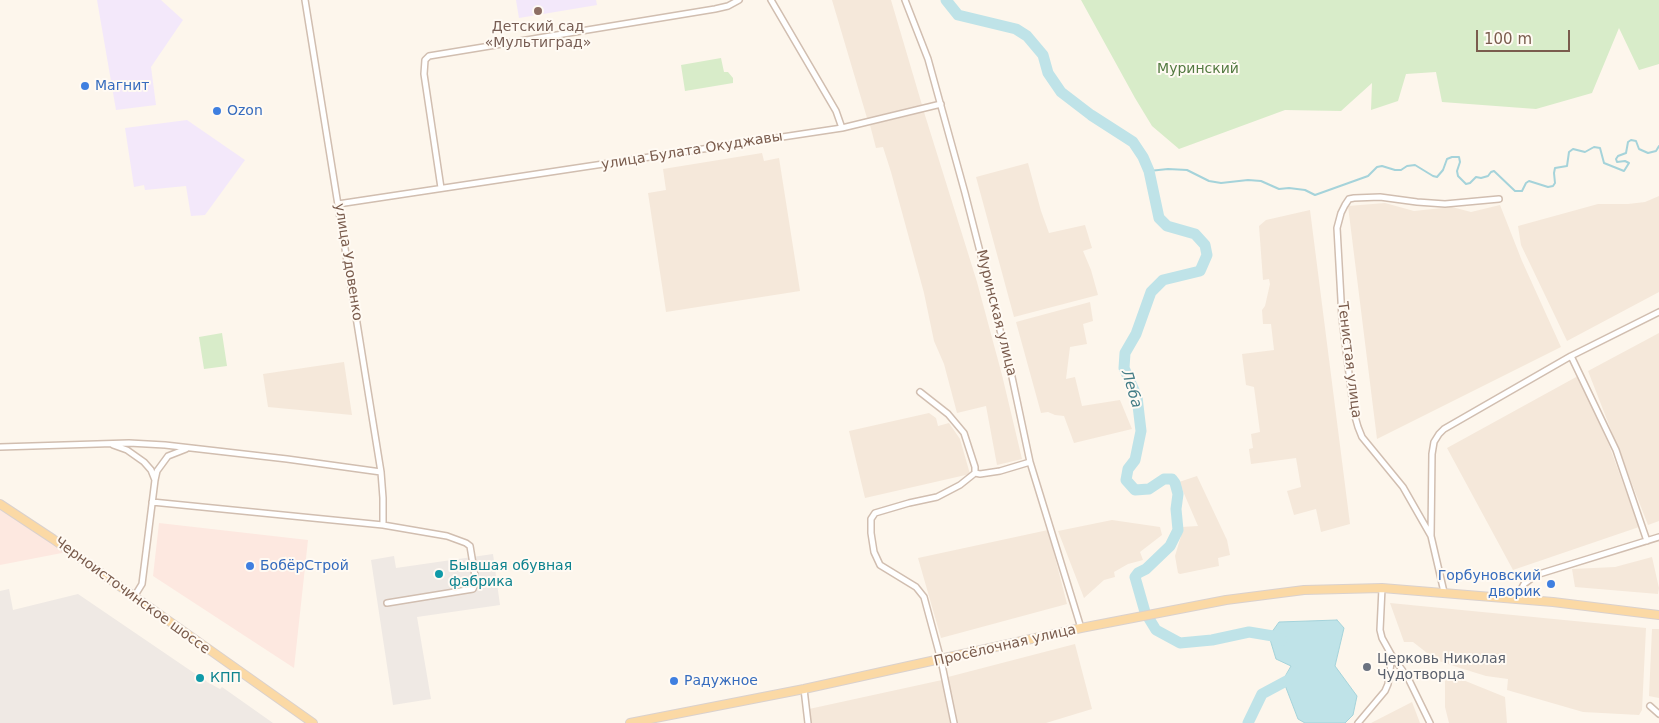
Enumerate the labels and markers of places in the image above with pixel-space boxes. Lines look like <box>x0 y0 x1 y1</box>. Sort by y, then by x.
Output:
marker: Детский сад «Мультиград» <box>532 5 544 17</box>
place label: Детский сад «Мультиград» <box>485 19 591 52</box>
place label: Магнит <box>95 78 149 94</box>
marker: Магнит <box>79 80 91 92</box>
place label: Ozon <box>227 103 263 119</box>
marker: Ozon <box>211 105 223 117</box>
place label: БобёрСтрой <box>260 558 349 574</box>
place label: Бывшая обувная фабрика <box>449 558 572 590</box>
marker: БобёрСтрой <box>244 560 256 572</box>
marker: Бывшая обувная фабрика <box>433 568 445 580</box>
place label: Горбуновский дворик <box>1438 568 1541 600</box>
marker: Горбуновский дворик <box>1545 578 1557 590</box>
place label: Церковь Николая Чудотворца <box>1377 651 1506 684</box>
marker: Церковь Николая Чудотворца <box>1361 661 1373 673</box>
place label: КПП <box>210 670 241 686</box>
marker: КПП <box>194 672 206 684</box>
place label: Радужное <box>684 673 758 689</box>
marker: Радужное <box>668 675 680 687</box>

